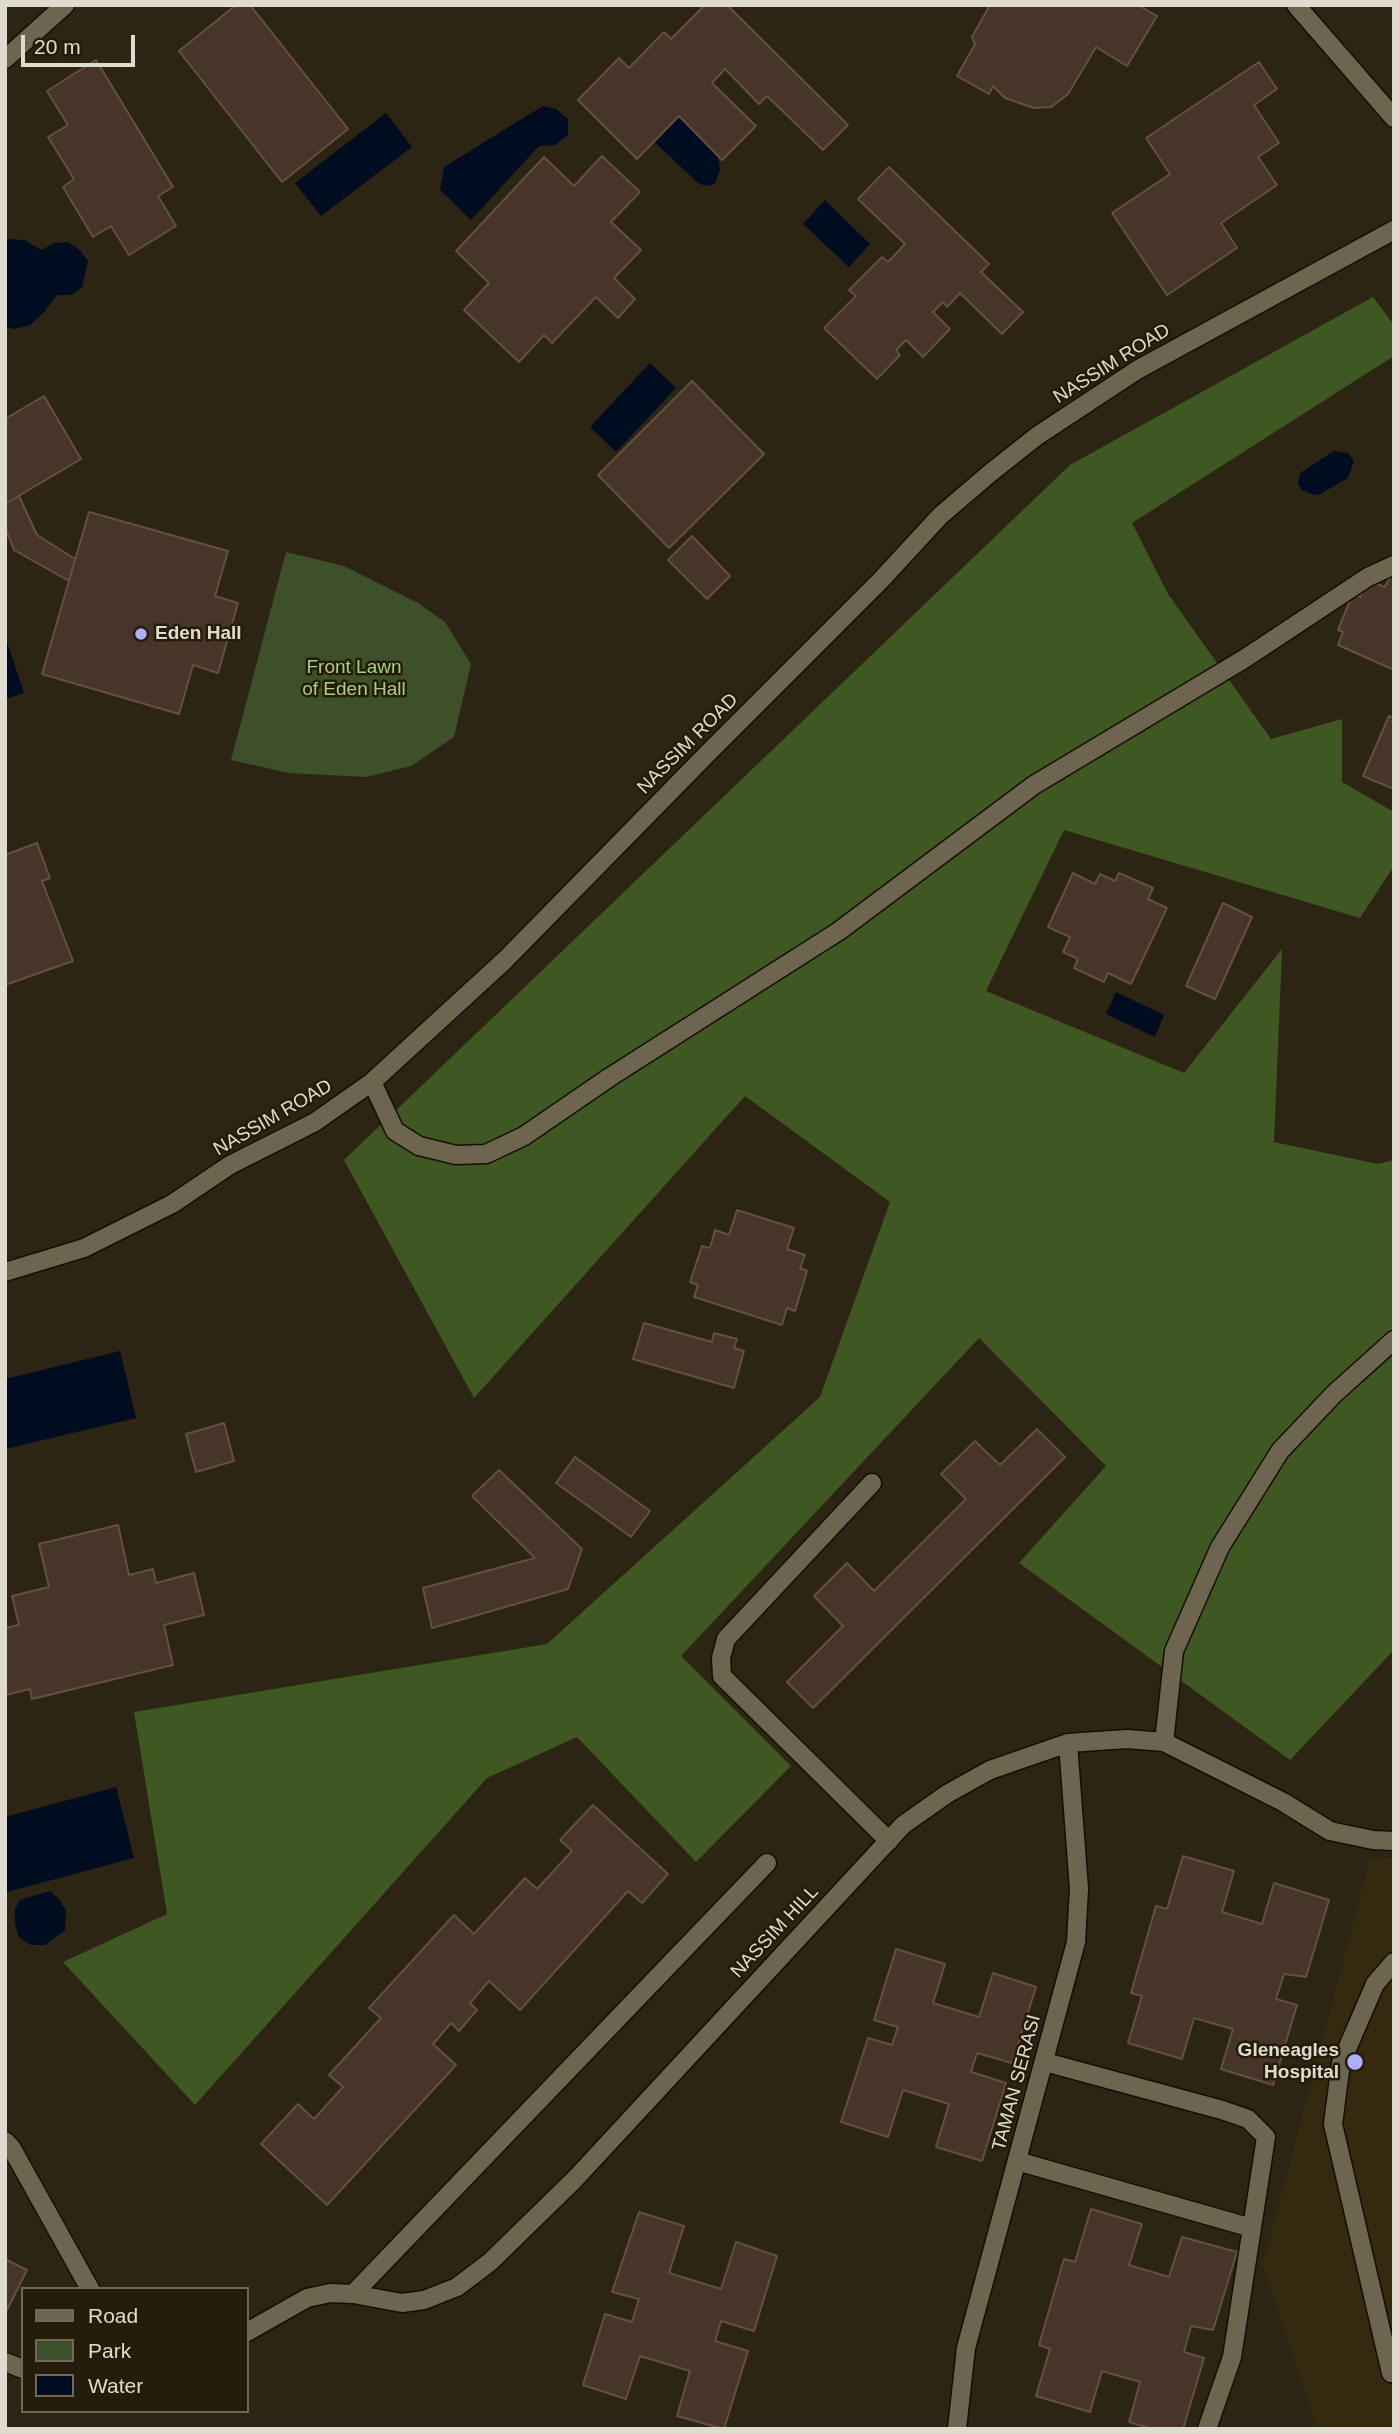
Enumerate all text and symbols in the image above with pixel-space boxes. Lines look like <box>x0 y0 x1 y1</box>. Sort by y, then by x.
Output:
scale bar <box>24 21 138 65</box>
text: 20 m <box>34 35 81 58</box>
street label: NASSIM ROAD <box>1050 319 1174 409</box>
place label: Eden Hall <box>155 623 242 645</box>
marker: Eden Hall <box>133 626 149 642</box>
park label: Front Lawn of Eden Hall <box>302 657 406 701</box>
street label: NASSIM ROAD <box>633 689 743 799</box>
street label: NASSIM ROAD <box>210 1075 336 1161</box>
street label: NASSIM HILL <box>726 1881 824 1983</box>
street label: TAMAN SERASI <box>988 2012 1046 2154</box>
place label: Gleneagles Hospital <box>1238 2040 1339 2084</box>
marker: Gleneagles Hospital <box>1345 2052 1365 2072</box>
legend <box>21 2287 248 2413</box>
text: Road <box>88 2304 138 2327</box>
text: Park <box>88 2339 131 2362</box>
text: Water <box>88 2374 143 2397</box>

